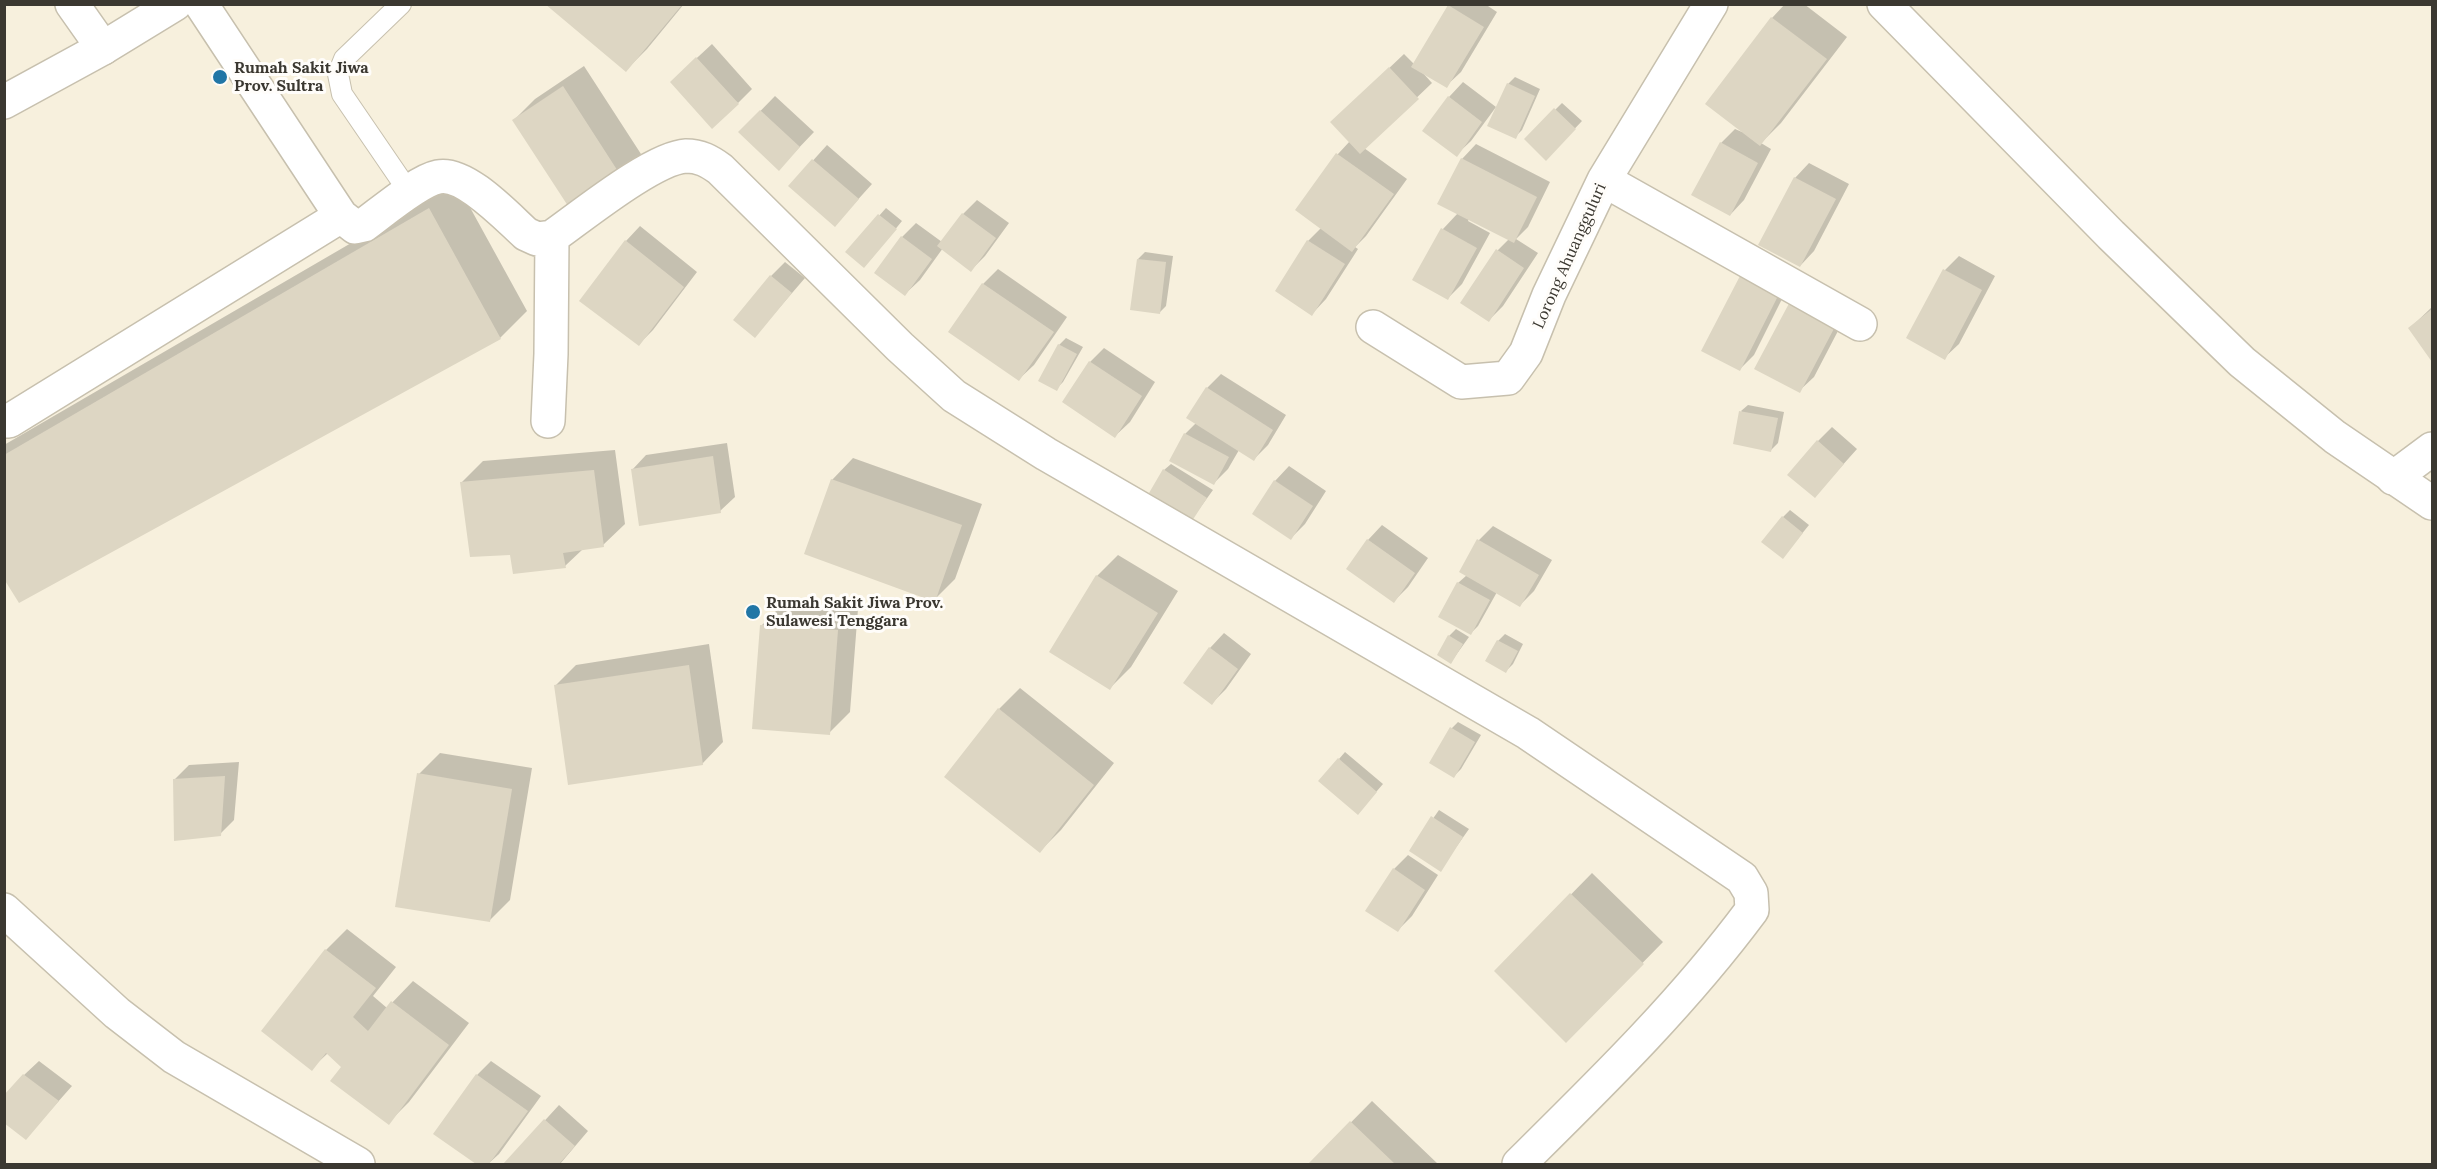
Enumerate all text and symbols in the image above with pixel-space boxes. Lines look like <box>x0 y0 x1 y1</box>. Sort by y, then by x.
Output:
place label: Rumah Sakit Jiwa Prov. Sultra <box>234 58 369 96</box>
marker: Rumah Sakit Jiwa Prov. Sultra <box>211 68 229 86</box>
street label: Lorong Ahuangguluri <box>1529 180 1611 332</box>
place label: Rumah Sakit Jiwa Prov. Sulawesi Tenggara <box>766 593 943 631</box>
marker: Rumah Sakit Jiwa Prov. Sulawesi Tenggara <box>744 603 762 621</box>

